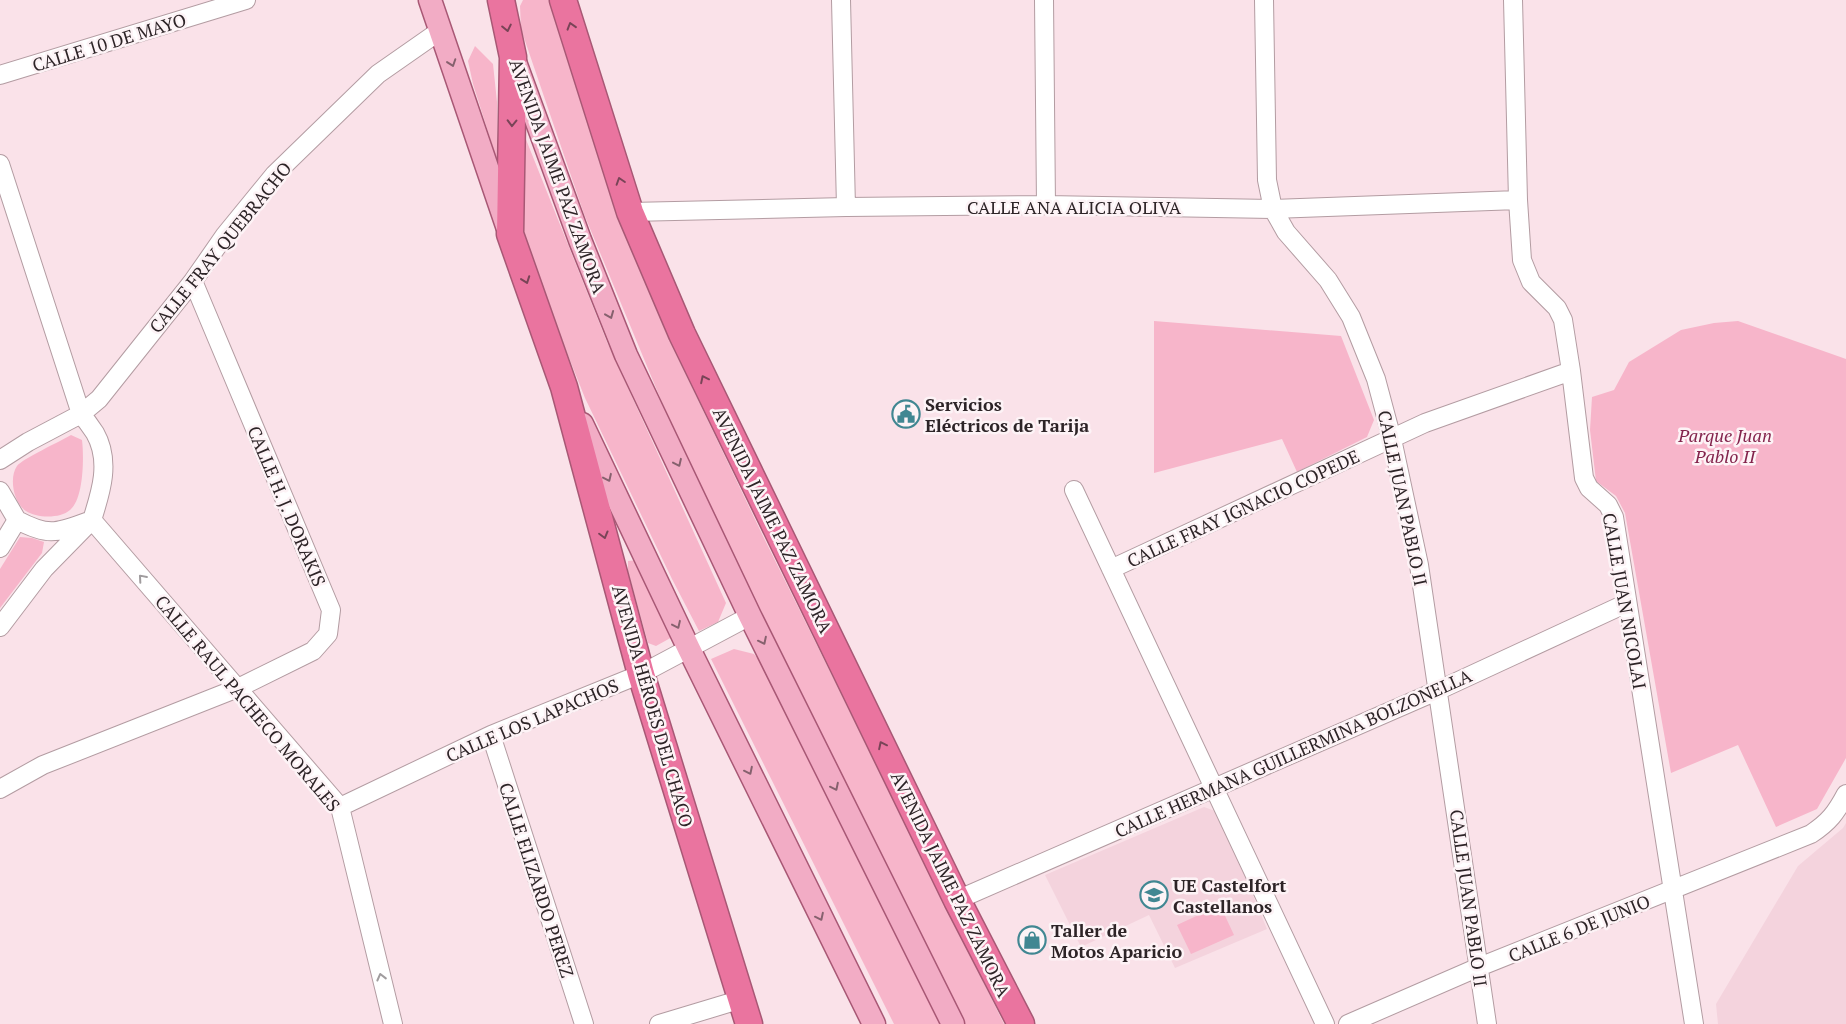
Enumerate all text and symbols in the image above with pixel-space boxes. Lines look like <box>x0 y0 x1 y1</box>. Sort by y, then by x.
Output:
street label: CALLE 10 DE MAYO <box>29 7 189 77</box>
one-way arrow <box>567 23 577 31</box>
one-way arrow <box>501 24 511 33</box>
street label: AVENIDA JAIME PAZ ZAMORA <box>504 55 612 297</box>
one-way arrow <box>446 58 456 66</box>
one-way arrow <box>507 120 517 127</box>
street label: CALLE FRAY QUEBRACHO <box>143 156 297 338</box>
one-way arrow <box>616 177 626 186</box>
street label: CALLE ANA ALICIA OLIVA <box>967 195 1182 219</box>
one-way arrow <box>520 275 530 284</box>
one-way arrow <box>604 310 615 319</box>
one-way arrow <box>700 375 710 384</box>
place label: Servicios Eléctricos de Tarija <box>925 392 1089 437</box>
public building icon: Servicios Eléctricos de Tarija <box>891 399 921 429</box>
street label: AVENIDA JAIME PAZ ZAMORA <box>708 403 839 638</box>
street label: CALLE JUAN PABLO II <box>1373 408 1433 588</box>
street label: CALLE H. J. DORAKIS <box>242 422 332 590</box>
park label: Parque Juan Pablo II <box>1677 423 1772 468</box>
street label: CALLE FRAY IGNACIO COPEDE <box>1123 444 1363 572</box>
one-way arrow <box>671 458 682 467</box>
one-way arrow <box>601 473 612 482</box>
street label: CALLE JUAN NICOLAI <box>1598 511 1652 691</box>
one-way arrow <box>598 531 609 540</box>
one-way arrow <box>139 574 148 583</box>
street label: AVENIDA HÉROES DEL CHACO <box>607 582 699 830</box>
street label: CALLE RAUL PACHECO MORALES <box>150 590 346 816</box>
one-way arrow <box>671 620 682 629</box>
one-way arrow <box>756 636 767 645</box>
street label: CALLE HERMANA GUILLERMINA BOLZONELLA <box>1111 663 1476 843</box>
street label: CALLE LOS LAPACHOS <box>442 673 622 767</box>
one-way arrow <box>878 741 888 750</box>
one-way arrow <box>743 766 753 775</box>
street label: AVENIDA JAIME PAZ ZAMORA <box>886 767 1017 1002</box>
street label: CALLE ELIZARDO PEREZ <box>494 779 580 981</box>
one-way arrow <box>829 782 839 791</box>
street label: CALLE JUAN PABLO II <box>1445 808 1493 988</box>
place label: UE Castelfort Castellanos <box>1173 873 1286 918</box>
school or university icon: UE Castelfort Castellanos <box>1139 880 1169 910</box>
street label: CALLE 6 DE JUNIO <box>1505 889 1653 967</box>
one-way arrow <box>814 911 824 920</box>
place label: Taller de Motos Aparicio <box>1051 918 1183 963</box>
shop icon: Taller de Motos Aparicio <box>1017 925 1047 955</box>
one-way arrow <box>376 972 387 981</box>

